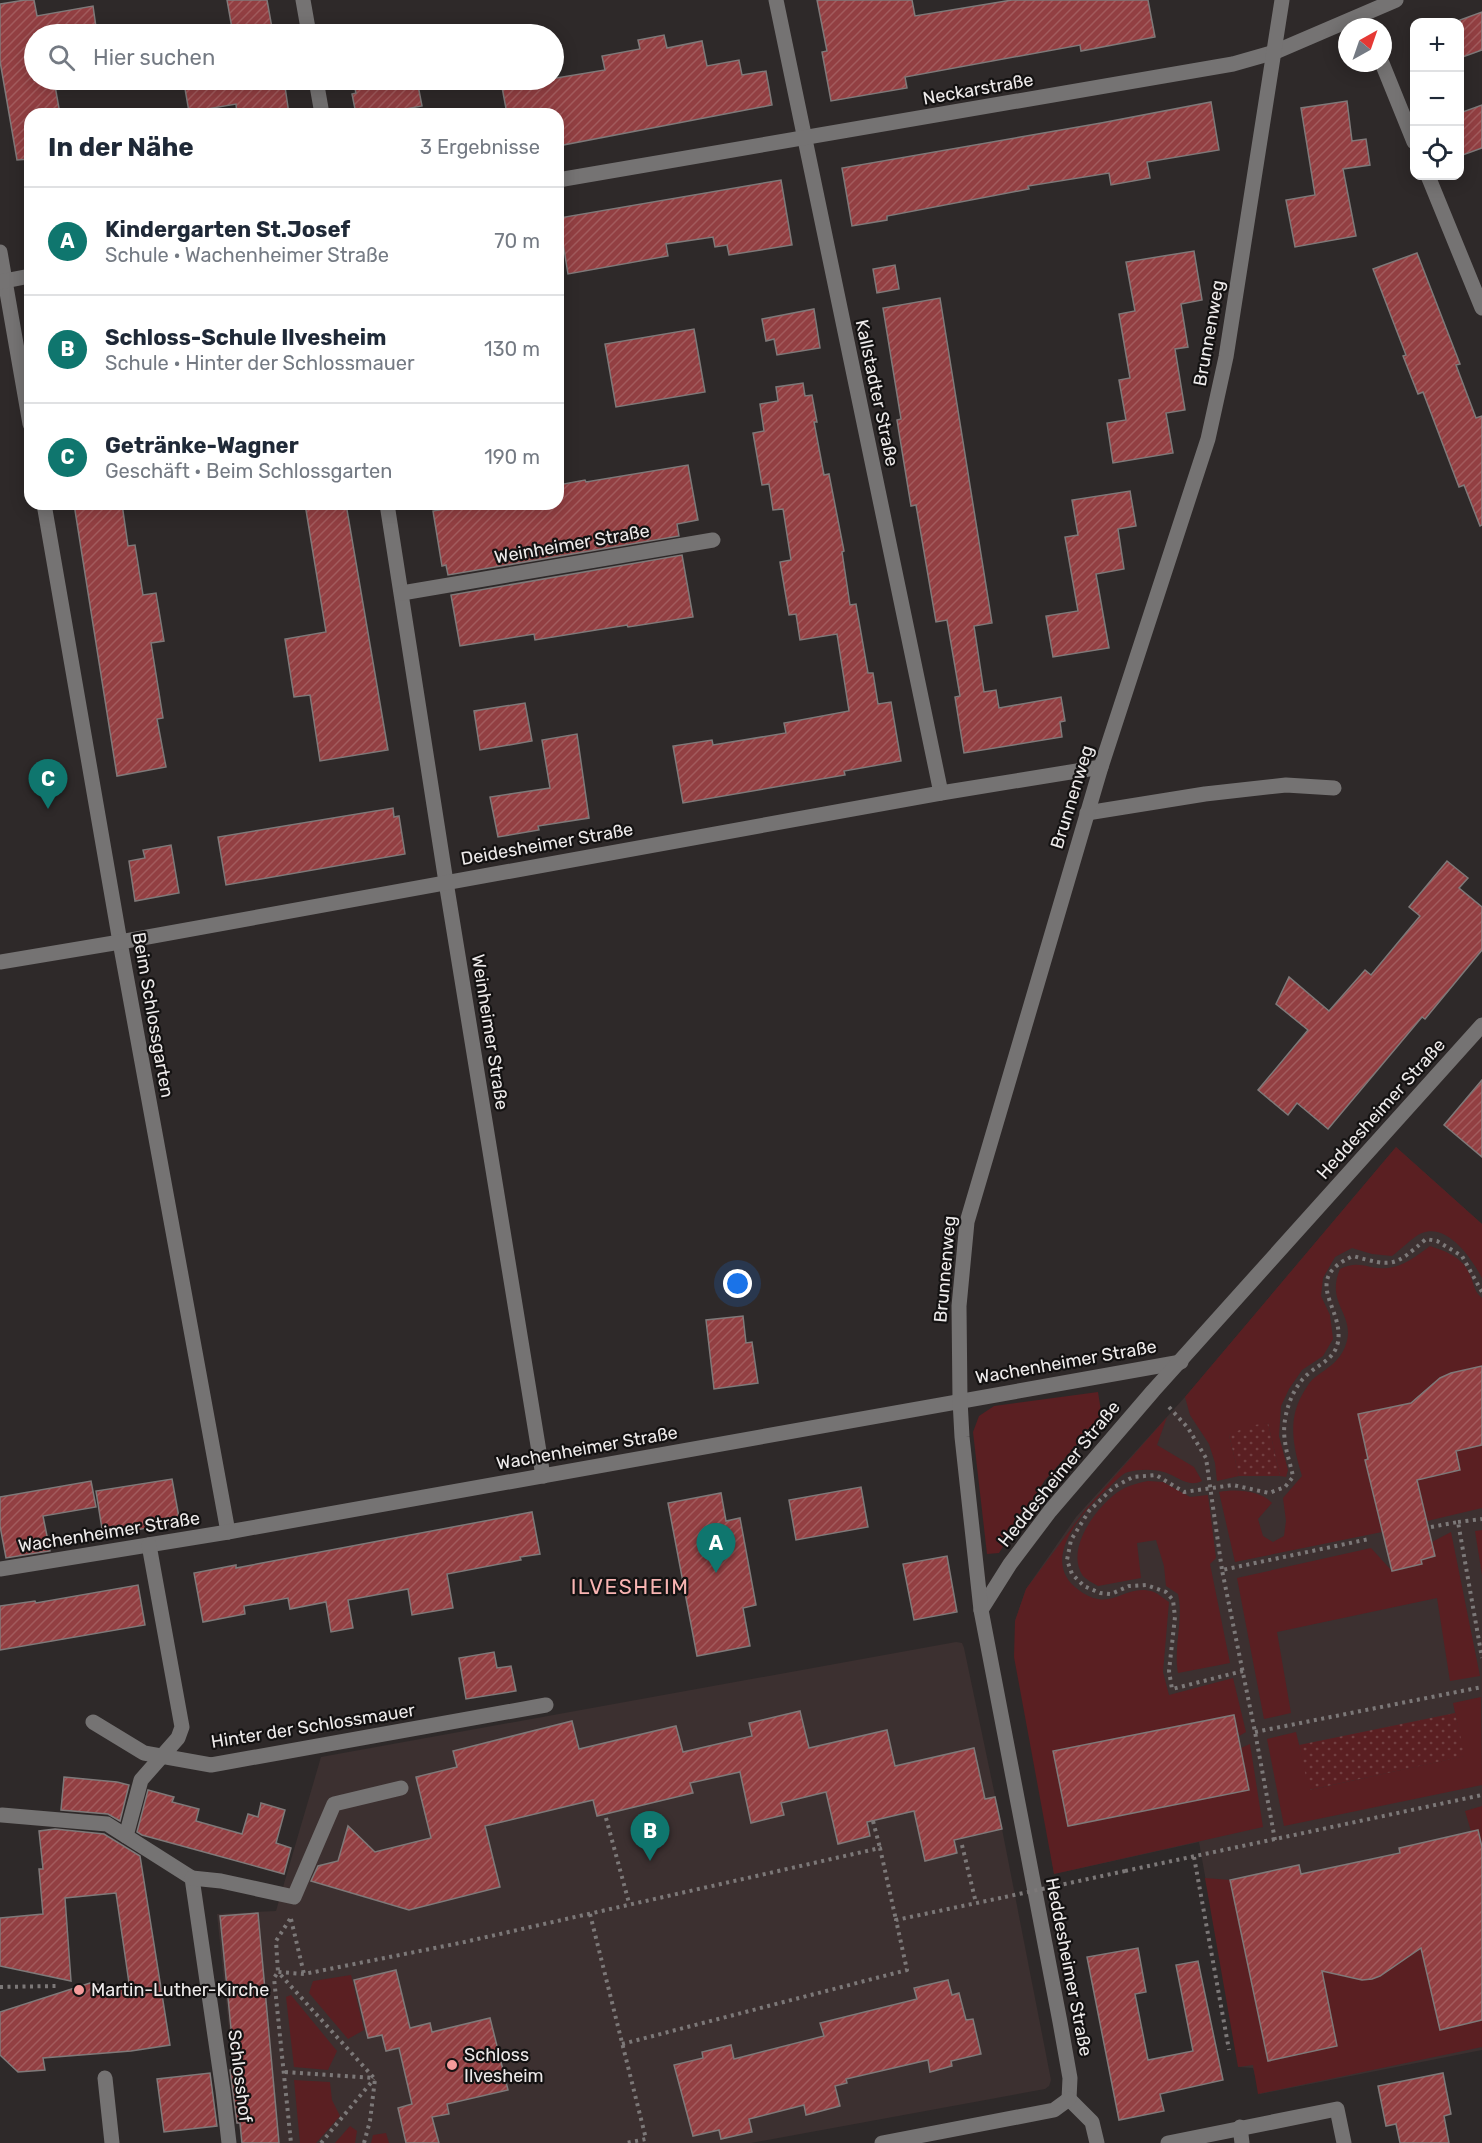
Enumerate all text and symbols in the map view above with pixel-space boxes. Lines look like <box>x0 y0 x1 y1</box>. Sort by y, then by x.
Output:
north arrow <box>1338 18 1392 72</box>
map controls <box>1410 18 1464 180</box>
button: + <box>1410 18 1464 72</box>
search box <box>24 24 564 90</box>
icon: search <box>45 41 78 74</box>
text: Hier suchen <box>93 44 215 71</box>
street label: Neckarstraße <box>921 68 1035 110</box>
button: − <box>1410 72 1464 126</box>
button: locate <box>1410 126 1464 180</box>
text: In der Nähe <box>48 132 194 163</box>
text: 3 Ergebnisse <box>420 135 540 159</box>
text: Kindergarten St.Josef <box>105 216 350 243</box>
text: A <box>60 229 75 253</box>
text: 70 m <box>494 229 540 253</box>
text: Schule · Wachenheimer Straße <box>105 243 389 267</box>
street label: Brunnenweg <box>1189 278 1229 388</box>
street label: Kallstadter Straße <box>851 317 903 469</box>
text: Schloss-Schule Ilvesheim <box>105 324 386 351</box>
text: B <box>60 337 75 361</box>
text: 130 m <box>484 337 540 361</box>
text: Schule · Hinter der Schlossmauer <box>105 351 415 375</box>
text: Getränke-Wagner <box>105 432 299 459</box>
text: C <box>60 445 75 469</box>
text: 190 m <box>484 445 540 469</box>
text: Geschäft · Beim Schlossgarten <box>105 459 392 483</box>
street label: Weinheimer Straße <box>493 520 651 568</box>
street label: Brunnenweg <box>1046 742 1098 852</box>
pin: C <box>28 760 68 809</box>
street label: Deidesheimer Straße <box>459 818 635 870</box>
street label: Beim Schlossgarten <box>128 931 178 1099</box>
street label: Weinheimer Straße <box>467 953 513 1111</box>
street label: Heddesheimer Straße <box>1312 1034 1450 1184</box>
street label: Brunnenweg <box>929 1215 961 1323</box>
your location <box>723 1269 752 1298</box>
street label: Wachenheimer Straße <box>974 1335 1158 1389</box>
street label: Heddesheimer Straße <box>993 1397 1125 1551</box>
street label: Wachenheimer Straße <box>495 1421 679 1475</box>
street label: Wachenheimer Straße <box>17 1507 201 1557</box>
pin: A <box>696 1524 736 1573</box>
district label: ILVESHEIM <box>571 1574 689 1599</box>
street label: Hinter der Schlossmauer <box>209 1699 417 1753</box>
pin: B <box>630 1812 670 1861</box>
street label: Heddesheimer Straße <box>1041 1876 1097 2058</box>
place label: Martin-Luther-Kirche <box>91 1979 269 2001</box>
marker: Martin-Luther-Kirche <box>72 1983 86 1997</box>
street label: Schlosshof <box>223 2028 257 2124</box>
place label: Schloss Ilvesheim <box>464 2044 544 2087</box>
marker: Schloss Ilvesheim <box>445 2058 459 2072</box>

